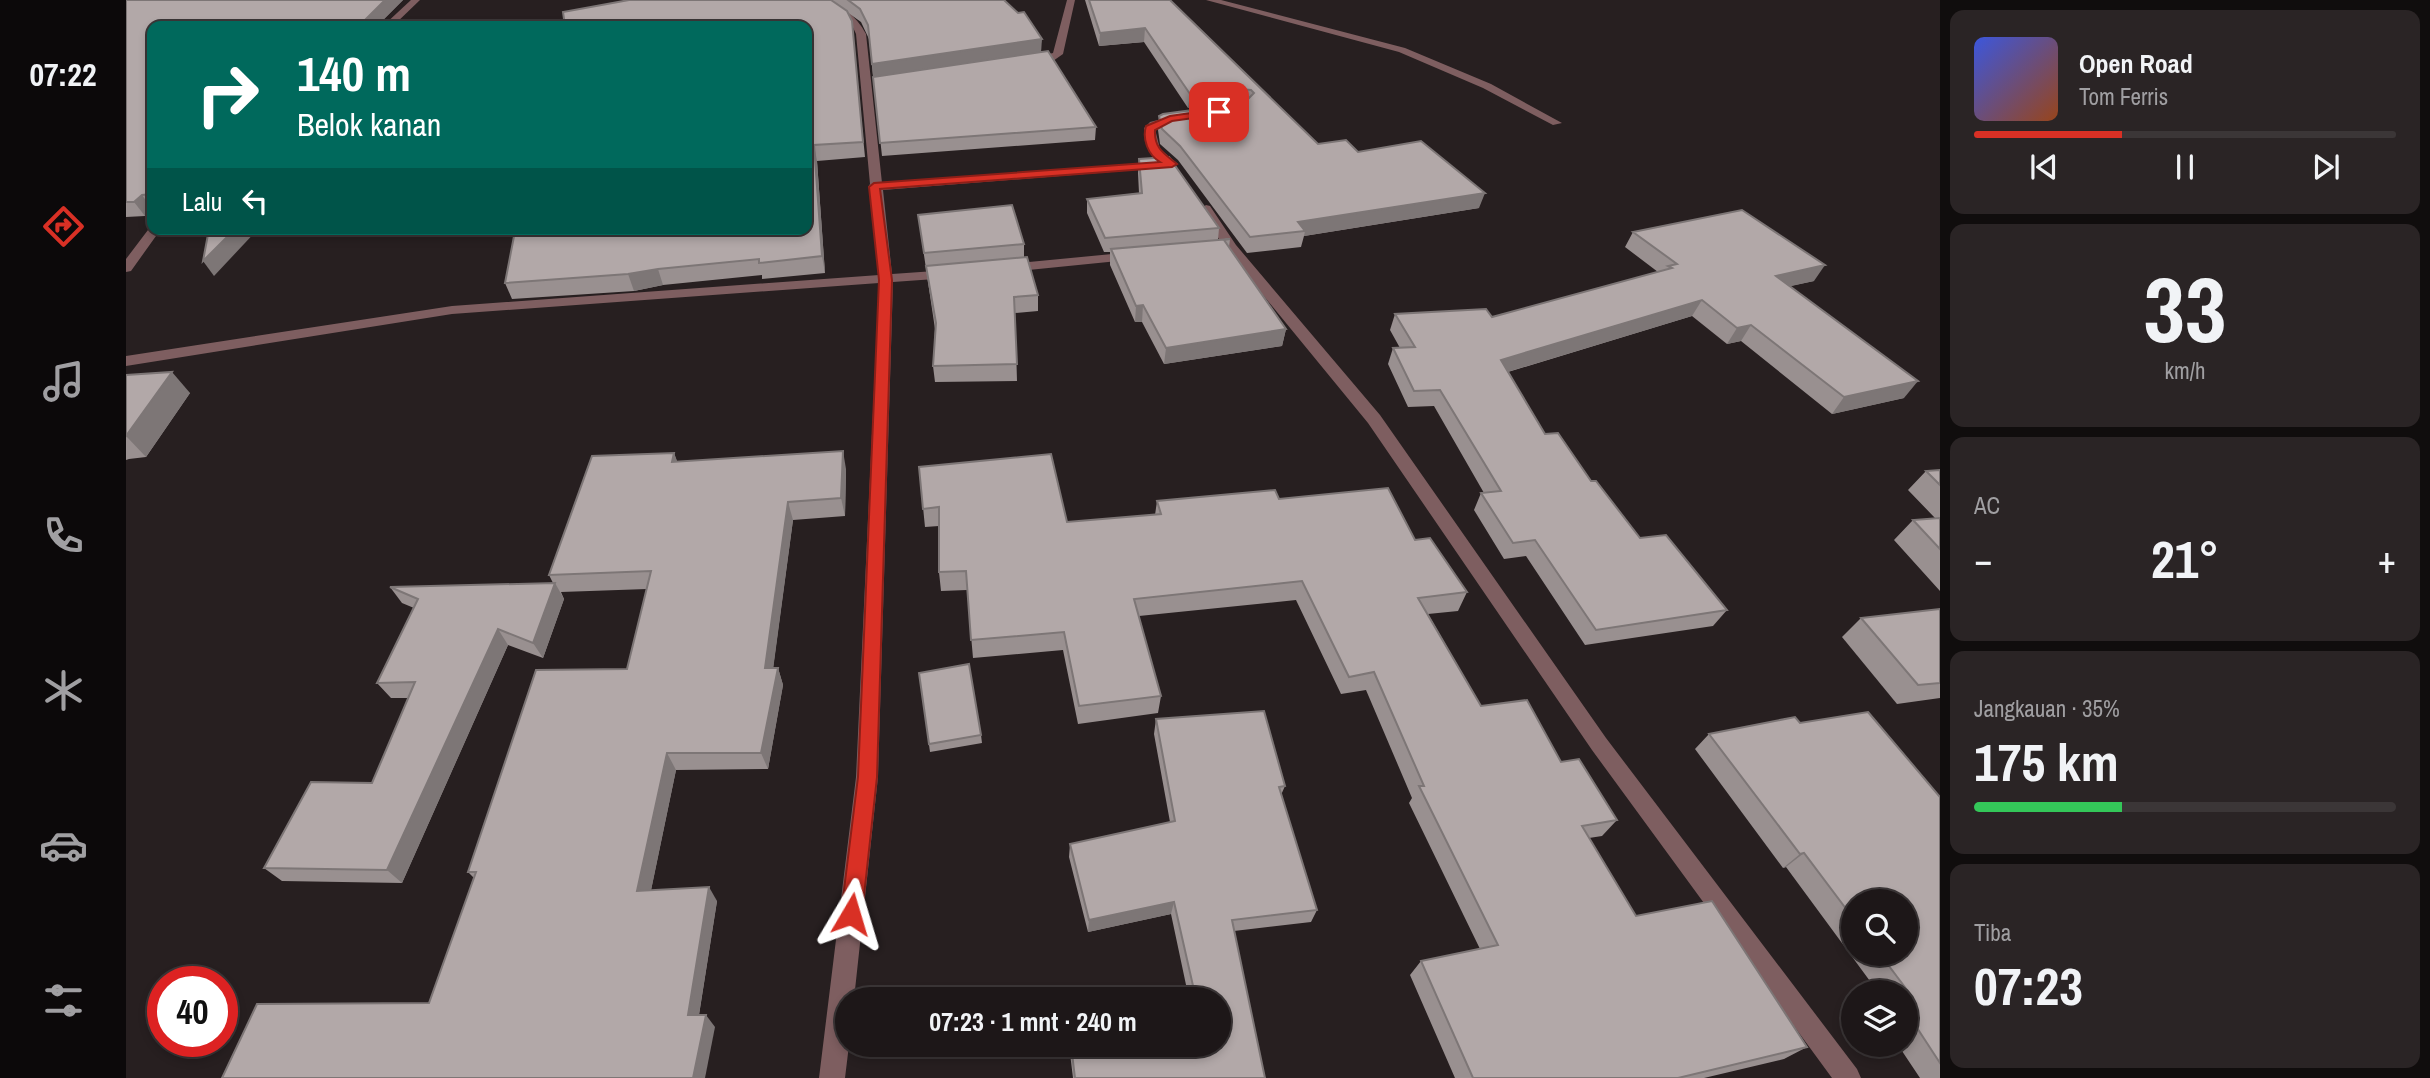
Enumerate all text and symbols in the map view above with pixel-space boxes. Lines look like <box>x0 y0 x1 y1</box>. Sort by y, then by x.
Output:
text: 140 m <box>297 40 411 106</box>
text: Open Road <box>2079 46 2193 81</box>
icon: right <box>182 49 273 140</box>
text: 07:22 <box>29 53 97 96</box>
text: Tom Ferris <box>2079 81 2168 112</box>
pin <box>1189 82 1249 142</box>
icon: arrive <box>1200 93 1238 131</box>
text: Belok kanan <box>297 103 441 146</box>
icon: previous <box>2025 148 2063 186</box>
icon: pause <box>2166 148 2204 186</box>
icon: next <box>2307 148 2345 186</box>
icon: left <box>236 182 274 220</box>
text: Lalu <box>182 184 222 219</box>
icon: directions <box>39 202 88 251</box>
text: 33 <box>2144 248 2227 370</box>
text: km/h <box>2165 355 2205 386</box>
icon: music <box>39 357 88 406</box>
text: AC <box>1974 490 2000 521</box>
icon: phone <box>39 511 88 560</box>
text: 21° <box>2151 524 2219 594</box>
text: − <box>1974 534 1992 585</box>
text: + <box>2378 534 2396 585</box>
icon: climate <box>39 666 88 715</box>
text: Jangkauan · 35% <box>1974 693 2120 724</box>
text: 175 km <box>1974 727 2119 797</box>
icon: car <box>39 821 88 870</box>
position arrow <box>814 877 888 951</box>
map controls <box>1841 889 1918 1057</box>
button: search <box>1841 889 1918 966</box>
text: Tiba <box>1974 917 2011 948</box>
text: 07:23 <box>1974 951 2083 1021</box>
speed limit sign: 40 <box>147 966 238 1057</box>
icon: filters <box>39 976 88 1025</box>
button: layers <box>1841 980 1918 1057</box>
text: 07:23 · 1 mnt · 240 m <box>929 1004 1137 1039</box>

